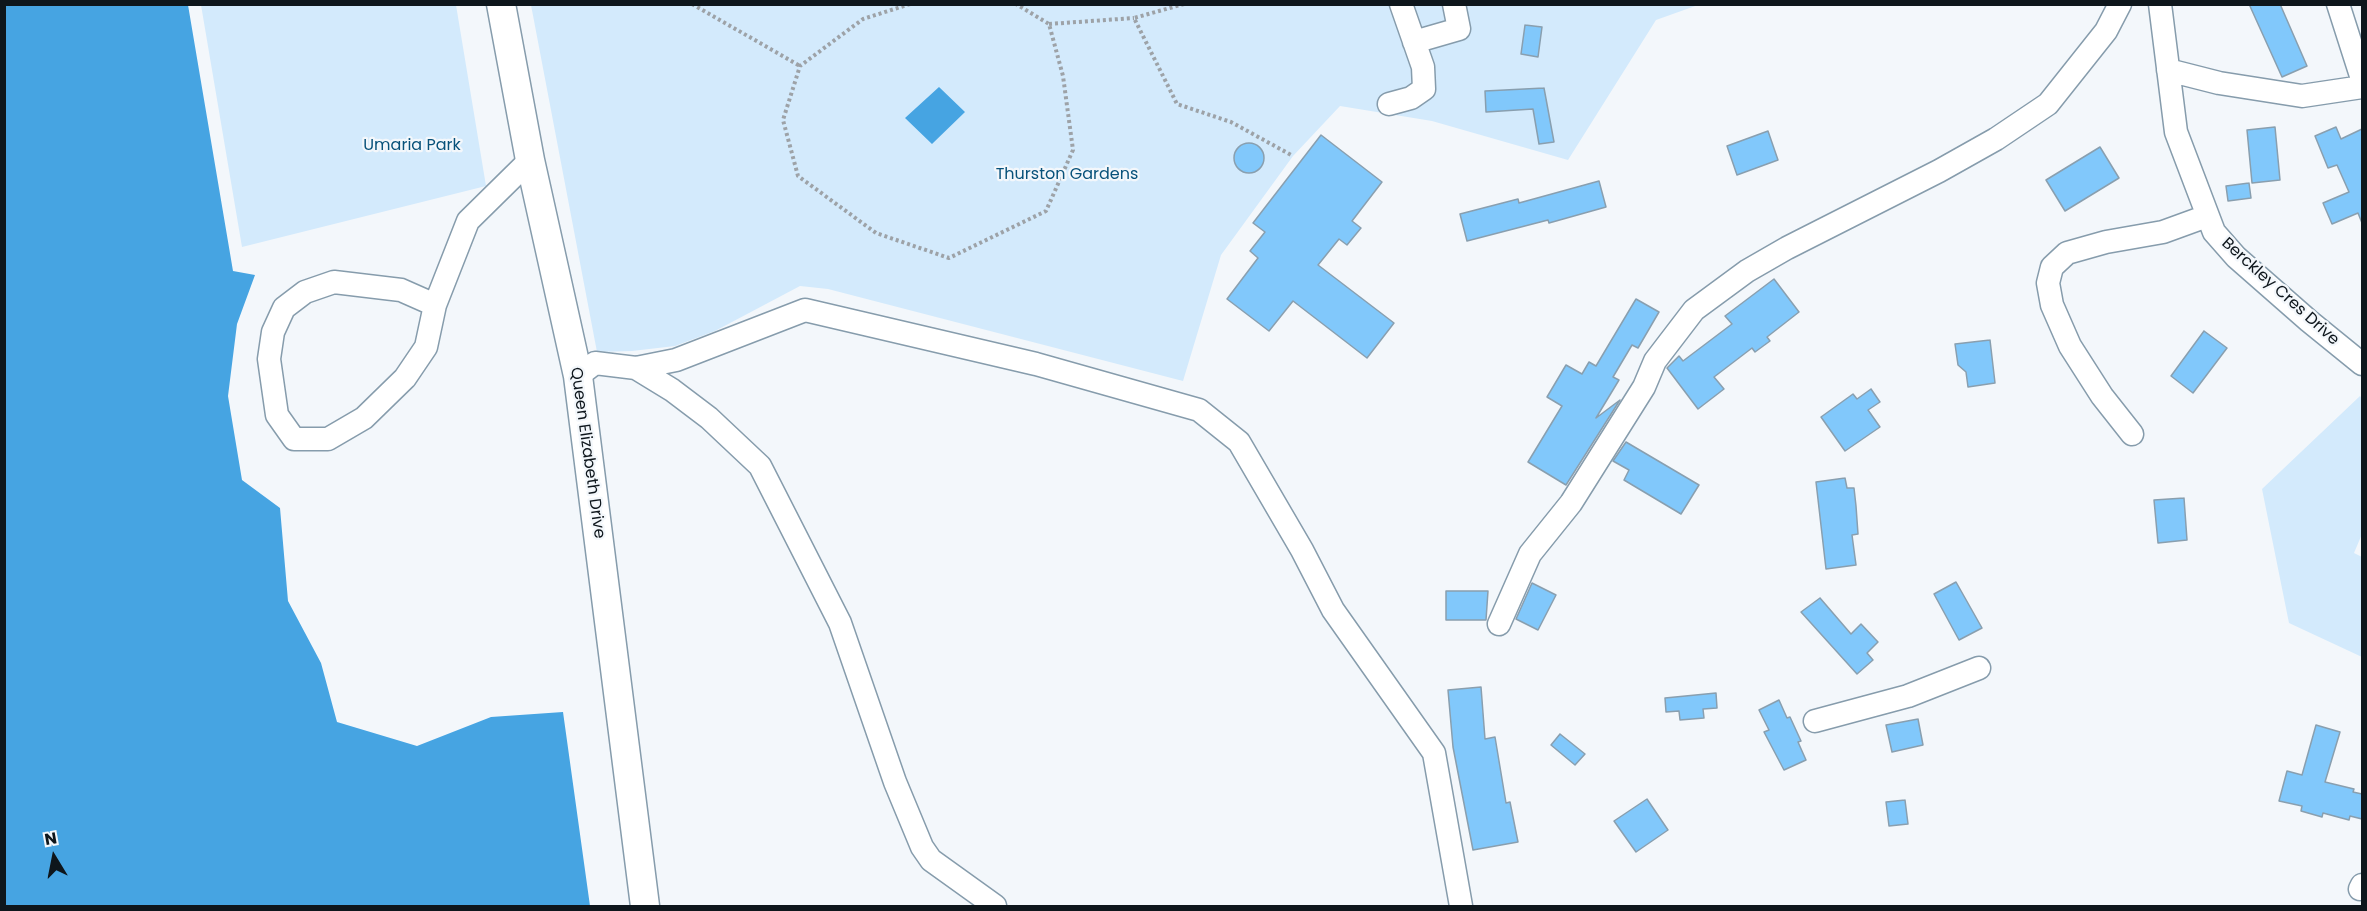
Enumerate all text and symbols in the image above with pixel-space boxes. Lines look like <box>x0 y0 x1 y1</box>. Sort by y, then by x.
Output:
park label: Umaria Park <box>363 136 461 156</box>
park label: Thurston Gardens <box>996 165 1138 185</box>
street label: Berckley Cres Drive <box>2217 234 2343 350</box>
street label: Queen Elizabeth Drive <box>565 366 609 540</box>
text: N <box>43 826 59 851</box>
north arrow <box>24 827 84 887</box>

